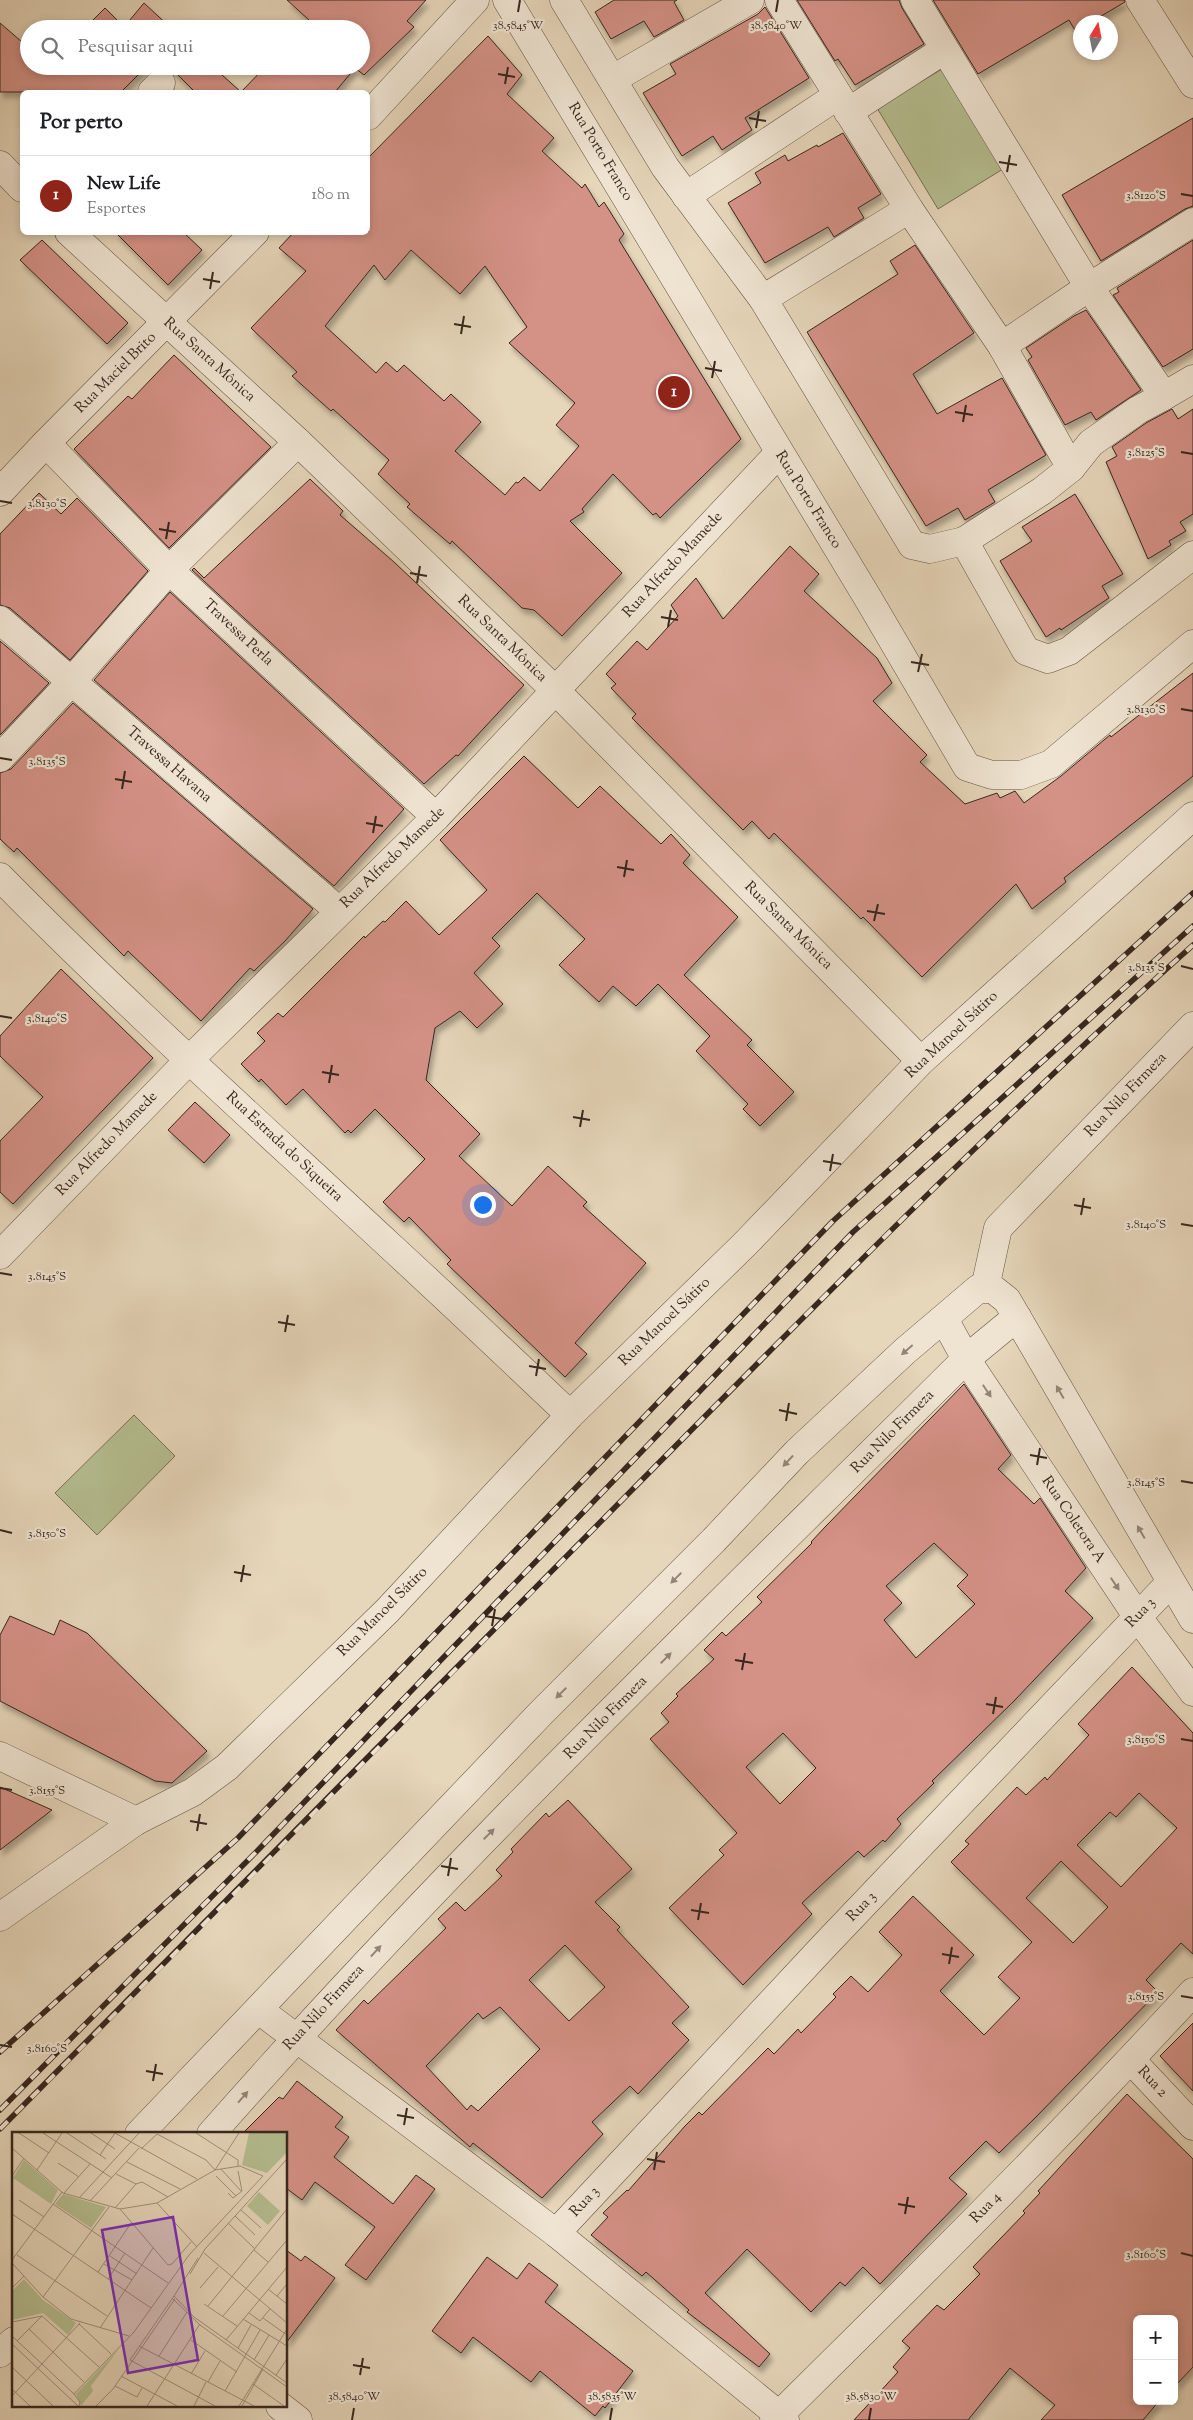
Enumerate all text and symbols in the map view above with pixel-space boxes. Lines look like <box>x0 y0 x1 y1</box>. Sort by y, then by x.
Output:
north arrow <box>1073 15 1118 60</box>
text: 38.5845°W <box>493 17 544 35</box>
text: 38.5840°W <box>750 17 803 35</box>
search box <box>20 20 370 75</box>
icon: search <box>38 34 66 62</box>
text: Pesquisar aqui <box>78 34 193 61</box>
street label: Rua Porto Franco <box>562 99 638 205</box>
text: Por perto <box>40 108 123 138</box>
text: New Life <box>87 171 161 198</box>
text: 1 <box>53 184 59 207</box>
text: 180 m <box>311 184 350 207</box>
text: 3.8120°S <box>1126 187 1166 205</box>
text: Esportes <box>87 198 146 221</box>
street label: Rua Santa Mônica <box>158 313 260 407</box>
street label: Rua Maciel Brito <box>71 328 161 418</box>
pin: 1 <box>658 373 690 411</box>
text: 3.8125°S <box>1127 444 1165 462</box>
street label: Rua Porto Franco <box>770 447 846 553</box>
text: 3.8130°S <box>27 495 67 513</box>
street label: Rua Alfredo Mamede <box>618 507 728 623</box>
street label: Rua Santa Mônica <box>452 591 552 687</box>
street label: Travessa Perla <box>198 595 278 671</box>
text: 3.8130°S <box>1126 701 1166 719</box>
street label: Travessa Havana <box>122 722 216 808</box>
text: 3.8135°S <box>28 753 66 771</box>
street label: Rua Alfredo Mamede <box>336 802 450 914</box>
street label: Rua Santa Mônica <box>739 877 837 975</box>
text: 3.8135°S <box>1127 959 1165 977</box>
street label: Rua Manoel Sátiro <box>901 986 1003 1084</box>
text: 3.8140°S <box>27 1010 67 1028</box>
street label: Rua Nilo Firmeza <box>1080 1048 1172 1142</box>
street label: Rua Alfredo Mamede <box>51 1087 163 1201</box>
street label: Rua Estrada do Siqueira <box>221 1087 347 1207</box>
your location <box>470 1192 496 1218</box>
text: 3.8140°S <box>1126 1216 1166 1234</box>
text: 3.8145°S <box>28 1268 66 1286</box>
street label: Rua Manoel Sátiro <box>615 1273 715 1371</box>
one-way arrow <box>901 1344 913 1356</box>
one-way arrow <box>982 1384 991 1397</box>
street label: Rua Nilo Firmeza <box>847 1385 940 1478</box>
one-way arrow <box>1055 1385 1064 1398</box>
one-way arrow <box>782 1455 794 1467</box>
street label: Rua Coletora A <box>1036 1472 1110 1568</box>
text: 3.8145°S <box>1127 1474 1165 1492</box>
text: 3.8150°S <box>28 1525 66 1543</box>
one-way arrow <box>1137 1525 1145 1540</box>
street label: Rua Manoel Sátiro <box>333 1562 433 1662</box>
one-way arrow <box>670 1572 682 1584</box>
one-way arrow <box>1111 1577 1120 1591</box>
street label: Rua 3 <box>1121 1593 1161 1633</box>
one-way arrow <box>660 1652 672 1664</box>
street label: Rua Nilo Firmeza <box>560 1671 653 1764</box>
one-way arrow <box>555 1687 567 1699</box>
text: 3.8150°S <box>1127 1731 1165 1749</box>
text: 3.8155°S <box>29 1782 65 1800</box>
one-way arrow <box>482 1828 494 1840</box>
street label: Rua 3 <box>842 1887 882 1927</box>
one-way arrow <box>370 1946 382 1958</box>
street label: Rua Nilo Firmeza <box>279 1960 369 2056</box>
text: 3.8155°S <box>1128 1988 1164 2006</box>
text: 3.8160°S <box>27 2040 67 2058</box>
street label: Rua 2 <box>1132 2062 1172 2102</box>
one-way arrow <box>237 2092 249 2104</box>
inset map <box>12 2132 288 2408</box>
street label: Rua 3 <box>565 2182 605 2222</box>
street label: Rua 4 <box>966 2187 1007 2228</box>
text: 3.8160°S <box>1126 2246 1166 2264</box>
map controls <box>1133 2315 1178 2405</box>
button: + <box>1133 2315 1178 2360</box>
button: − <box>1133 2360 1178 2405</box>
text: 38.5840°W <box>328 2388 381 2406</box>
text: 38.5835°W <box>587 2388 637 2406</box>
text: 38.5830°W <box>845 2388 897 2406</box>

